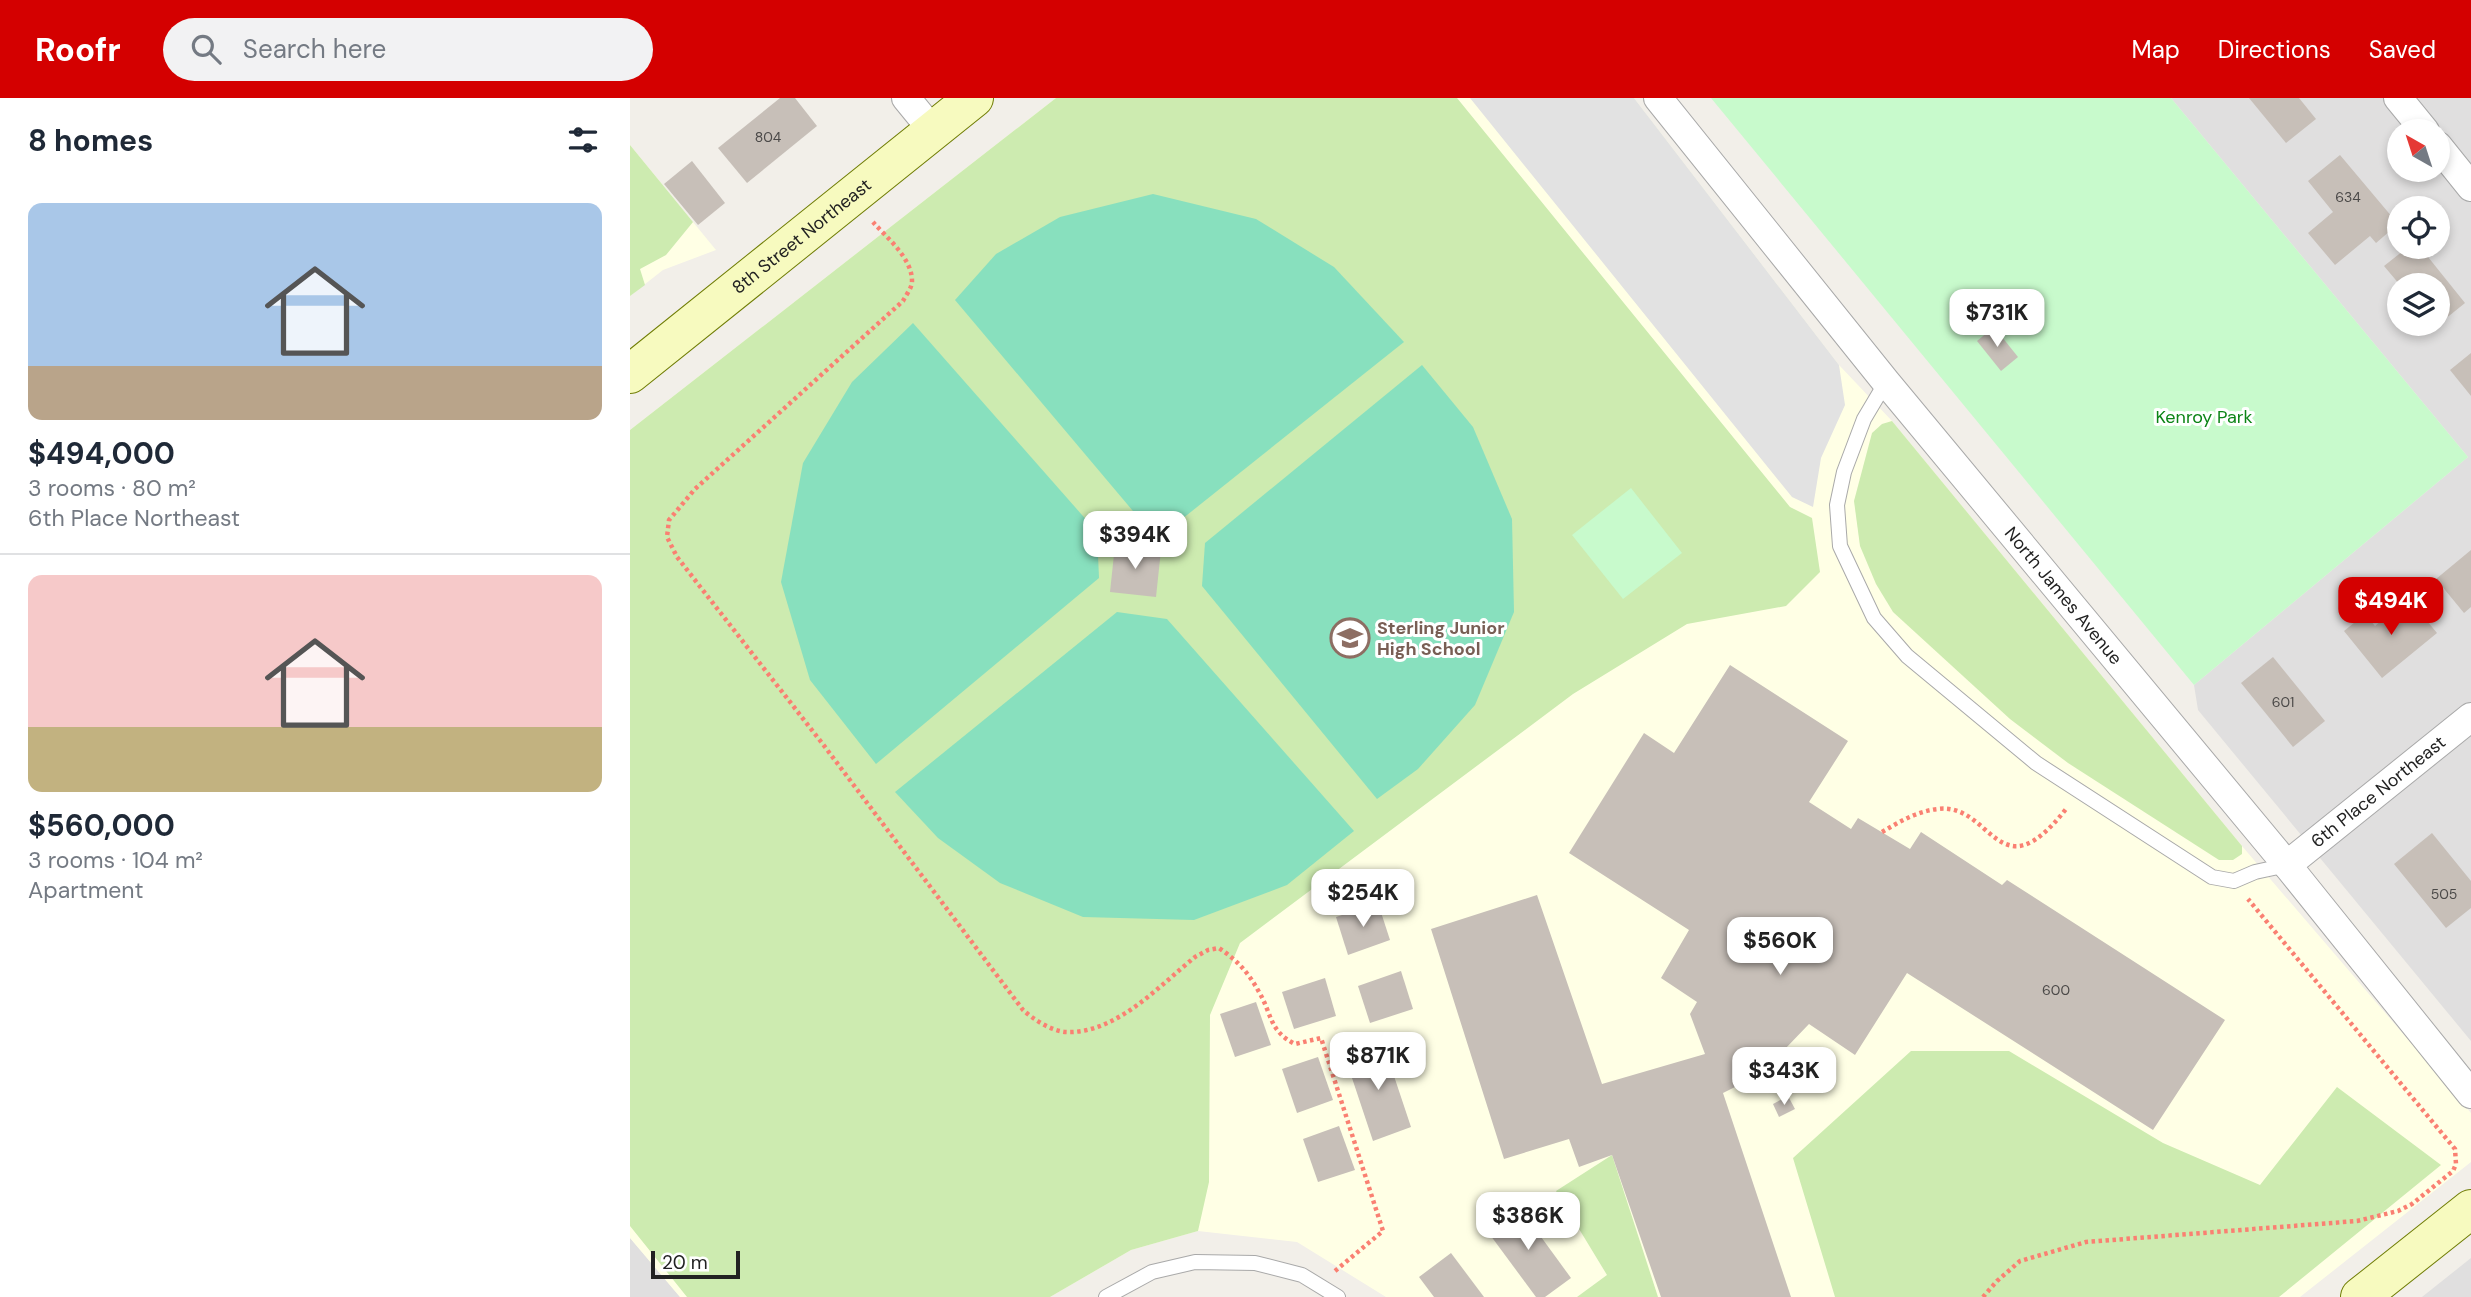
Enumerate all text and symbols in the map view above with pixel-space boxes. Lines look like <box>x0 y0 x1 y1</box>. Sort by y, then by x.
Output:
search box <box>163 18 653 81</box>
text: Roofr <box>35 28 121 71</box>
icon: search <box>187 30 225 68</box>
text: Search here <box>243 32 386 66</box>
text: Map <box>2132 34 2180 65</box>
text: Directions <box>2218 34 2331 65</box>
text: Saved <box>2369 34 2436 65</box>
north arrow <box>2387 119 2450 182</box>
map controls <box>2387 119 2450 336</box>
text: 8 homes <box>28 121 153 160</box>
icon: filters <box>564 121 602 159</box>
house number: 804 <box>755 128 782 146</box>
street label: 8th Street Northeast <box>727 173 876 300</box>
house number: 634 <box>2335 188 2361 206</box>
button: locate <box>2387 196 2450 259</box>
icon: home <box>252 248 378 374</box>
button: layers <box>2387 273 2450 336</box>
pin: $731K <box>1948 289 2046 349</box>
text: $731K <box>1965 297 2029 327</box>
park label: Kenroy Park <box>2155 405 2253 429</box>
text: $494,000 <box>28 434 175 473</box>
text: 3 rooms · 80 m² <box>28 473 196 503</box>
text: 6th Place Northeast <box>28 503 240 533</box>
pin: $394K <box>1086 512 1184 571</box>
text: $394K <box>1099 519 1171 549</box>
street label: North James Avenue <box>1999 522 2128 670</box>
pin: $494K <box>2342 578 2440 637</box>
text: $494K <box>2354 585 2428 615</box>
place label: Sterling Junior High School <box>1377 616 1505 661</box>
school or university icon: Sterling Junior High School <box>1329 617 1371 659</box>
icon: home <box>252 620 378 746</box>
house number: 601 <box>2272 693 2294 711</box>
street label: 6th Place Northeast <box>2306 730 2450 853</box>
text: $560,000 <box>28 806 175 845</box>
text: 3 rooms · 104 m² <box>28 845 203 875</box>
pin: $254K <box>1314 870 1412 929</box>
text: Apartment <box>28 875 143 905</box>
text: $254K <box>1327 877 1399 907</box>
house number: 505 <box>2431 885 2457 903</box>
pin: $560K <box>1731 918 1829 977</box>
text: $560K <box>1743 925 1817 955</box>
house number: 600 <box>2042 981 2070 999</box>
pin: $871K <box>1329 1032 1427 1092</box>
text: $871K <box>1346 1040 1410 1070</box>
pin: $343K <box>1735 1048 1833 1107</box>
text: $343K <box>1748 1055 1820 1085</box>
pin: $386K <box>1479 1192 1577 1252</box>
text: $386K <box>1492 1200 1564 1230</box>
scale bar <box>651 1248 740 1280</box>
text: 20 m <box>662 1250 708 1275</box>

